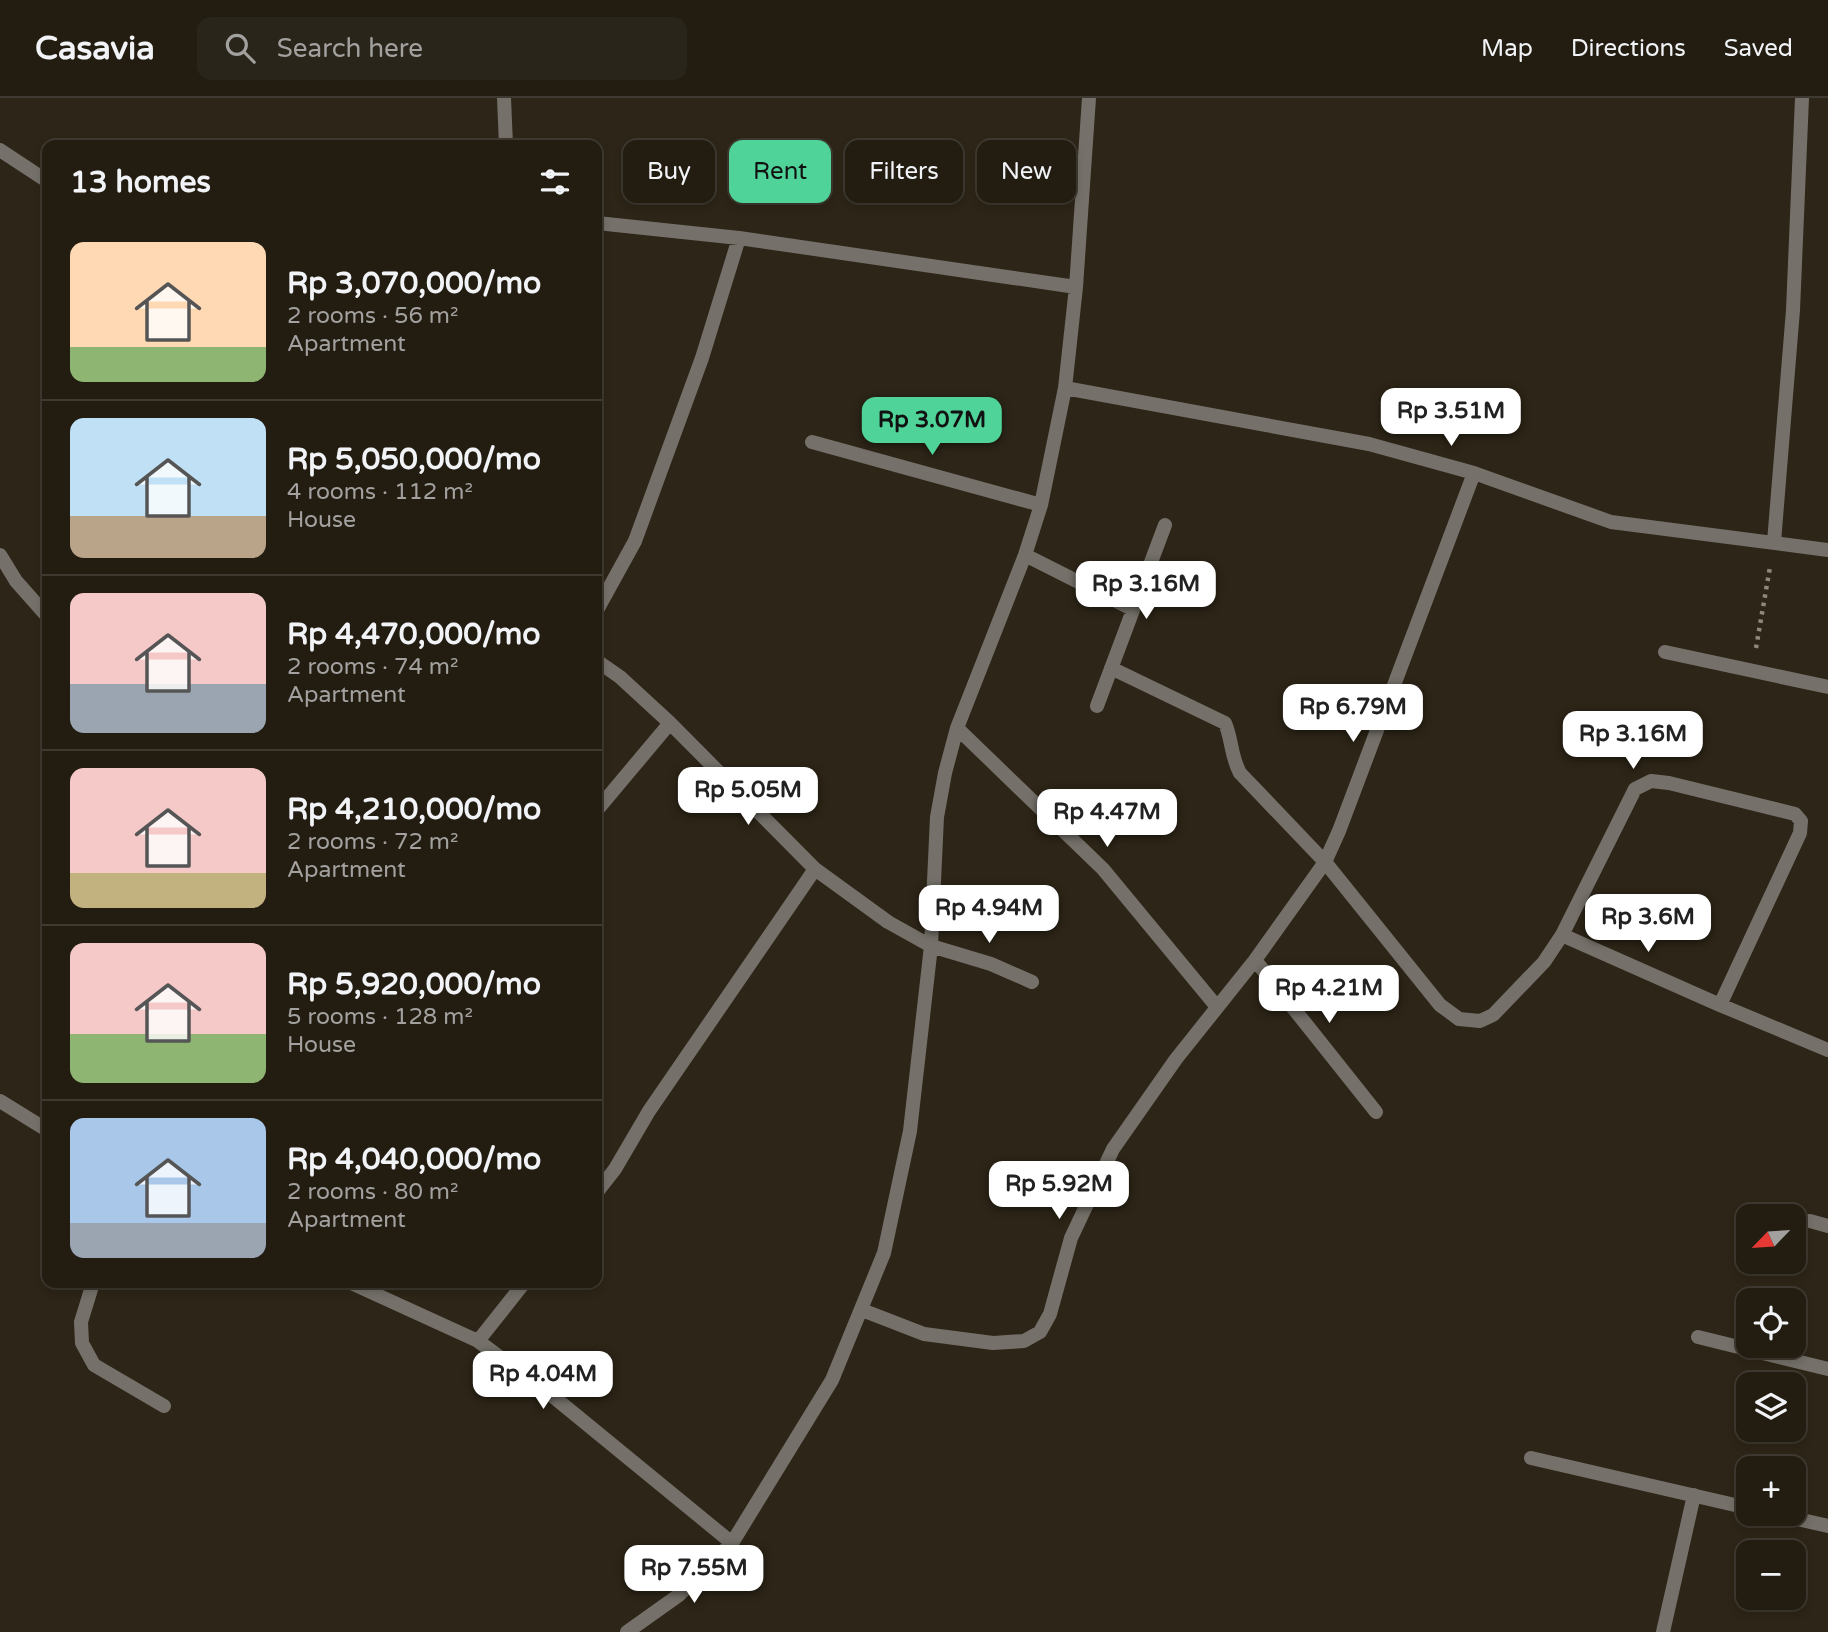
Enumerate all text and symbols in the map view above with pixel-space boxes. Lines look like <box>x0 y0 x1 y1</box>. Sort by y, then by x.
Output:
search box <box>197 17 687 80</box>
text: Casavia <box>35 29 155 68</box>
icon: search <box>221 29 259 67</box>
text: Search here <box>277 33 423 64</box>
text: Map <box>1481 34 1533 63</box>
text: Directions <box>1571 34 1686 63</box>
text: Saved <box>1724 34 1793 63</box>
chip: Buy <box>623 140 715 203</box>
chip: Rent <box>729 140 831 203</box>
chip: Filters <box>845 140 963 203</box>
chip: New <box>977 140 1076 203</box>
icon: filters <box>536 163 574 201</box>
text: 13 homes <box>70 164 211 201</box>
text: Rp 3,070,000/mo <box>287 265 541 302</box>
icon: home <box>126 270 210 354</box>
text: 2 rooms · 56 m² <box>287 302 458 330</box>
text: Apartment <box>287 330 406 358</box>
pin: Rp 3.51M <box>1379 388 1523 448</box>
text: Rp 3.51M <box>1397 397 1505 425</box>
pin: Rp 3.07M <box>860 398 1004 457</box>
text: Rp 3.07M <box>878 406 986 434</box>
text: Rp 5,050,000/mo <box>287 441 541 478</box>
icon: home <box>126 446 210 530</box>
text: 4 rooms · 112 m² <box>287 478 473 506</box>
text: House <box>287 506 356 534</box>
pin: Rp 3.16M <box>1074 561 1218 621</box>
text: Rp 3.16M <box>1092 570 1200 598</box>
text: Rp 4,470,000/mo <box>287 616 541 653</box>
icon: home <box>126 621 210 705</box>
text: 2 rooms · 74 m² <box>287 653 458 681</box>
text: Apartment <box>287 681 406 709</box>
pin: Rp 6.79M <box>1281 684 1425 744</box>
text: Rp 6.79M <box>1299 693 1407 721</box>
pin: Rp 3.16M <box>1561 712 1705 771</box>
text: Rp 3.16M <box>1579 720 1687 748</box>
pin: Rp 5.05M <box>676 768 820 827</box>
text: Rp 5.05M <box>694 776 802 804</box>
pin: Rp 4.47M <box>1035 790 1179 849</box>
text: Rp 4,210,000/mo <box>287 791 541 828</box>
icon: home <box>126 796 210 880</box>
text: Rp 4.47M <box>1053 798 1161 826</box>
text: 2 rooms · 72 m² <box>287 828 458 856</box>
text: Apartment <box>287 856 406 884</box>
pin: Rp 4.94M <box>917 886 1061 945</box>
text: Rp 4.94M <box>935 894 1043 922</box>
pin: Rp 3.6M <box>1583 894 1713 954</box>
text: Rp 3.6M <box>1601 903 1695 931</box>
pin: Rp 4.21M <box>1257 965 1401 1025</box>
text: Rp 5,920,000/mo <box>287 966 541 1003</box>
icon: home <box>126 971 210 1055</box>
text: Rp 4.21M <box>1275 974 1383 1002</box>
text: 5 rooms · 128 m² <box>287 1003 473 1031</box>
text: House <box>287 1031 356 1059</box>
text: Rp 4,040,000/mo <box>287 1141 541 1178</box>
icon: home <box>126 1146 210 1230</box>
pin: Rp 5.92M <box>987 1162 1131 1221</box>
text: Rp 5.92M <box>1005 1170 1113 1198</box>
text: 2 rooms · 80 m² <box>287 1178 458 1206</box>
north arrow <box>1736 1204 1806 1274</box>
map controls <box>1736 1204 1806 1610</box>
text: Apartment <box>287 1206 406 1234</box>
button: locate <box>1736 1288 1806 1358</box>
pin: Rp 4.04M <box>471 1352 615 1411</box>
text: Rp 4.04M <box>489 1360 597 1388</box>
button: layers <box>1736 1372 1806 1442</box>
button: + <box>1736 1456 1806 1526</box>
button: − <box>1736 1540 1806 1610</box>
pin: Rp 7.55M <box>622 1546 766 1605</box>
text: Rp 7.55M <box>640 1554 748 1582</box>

